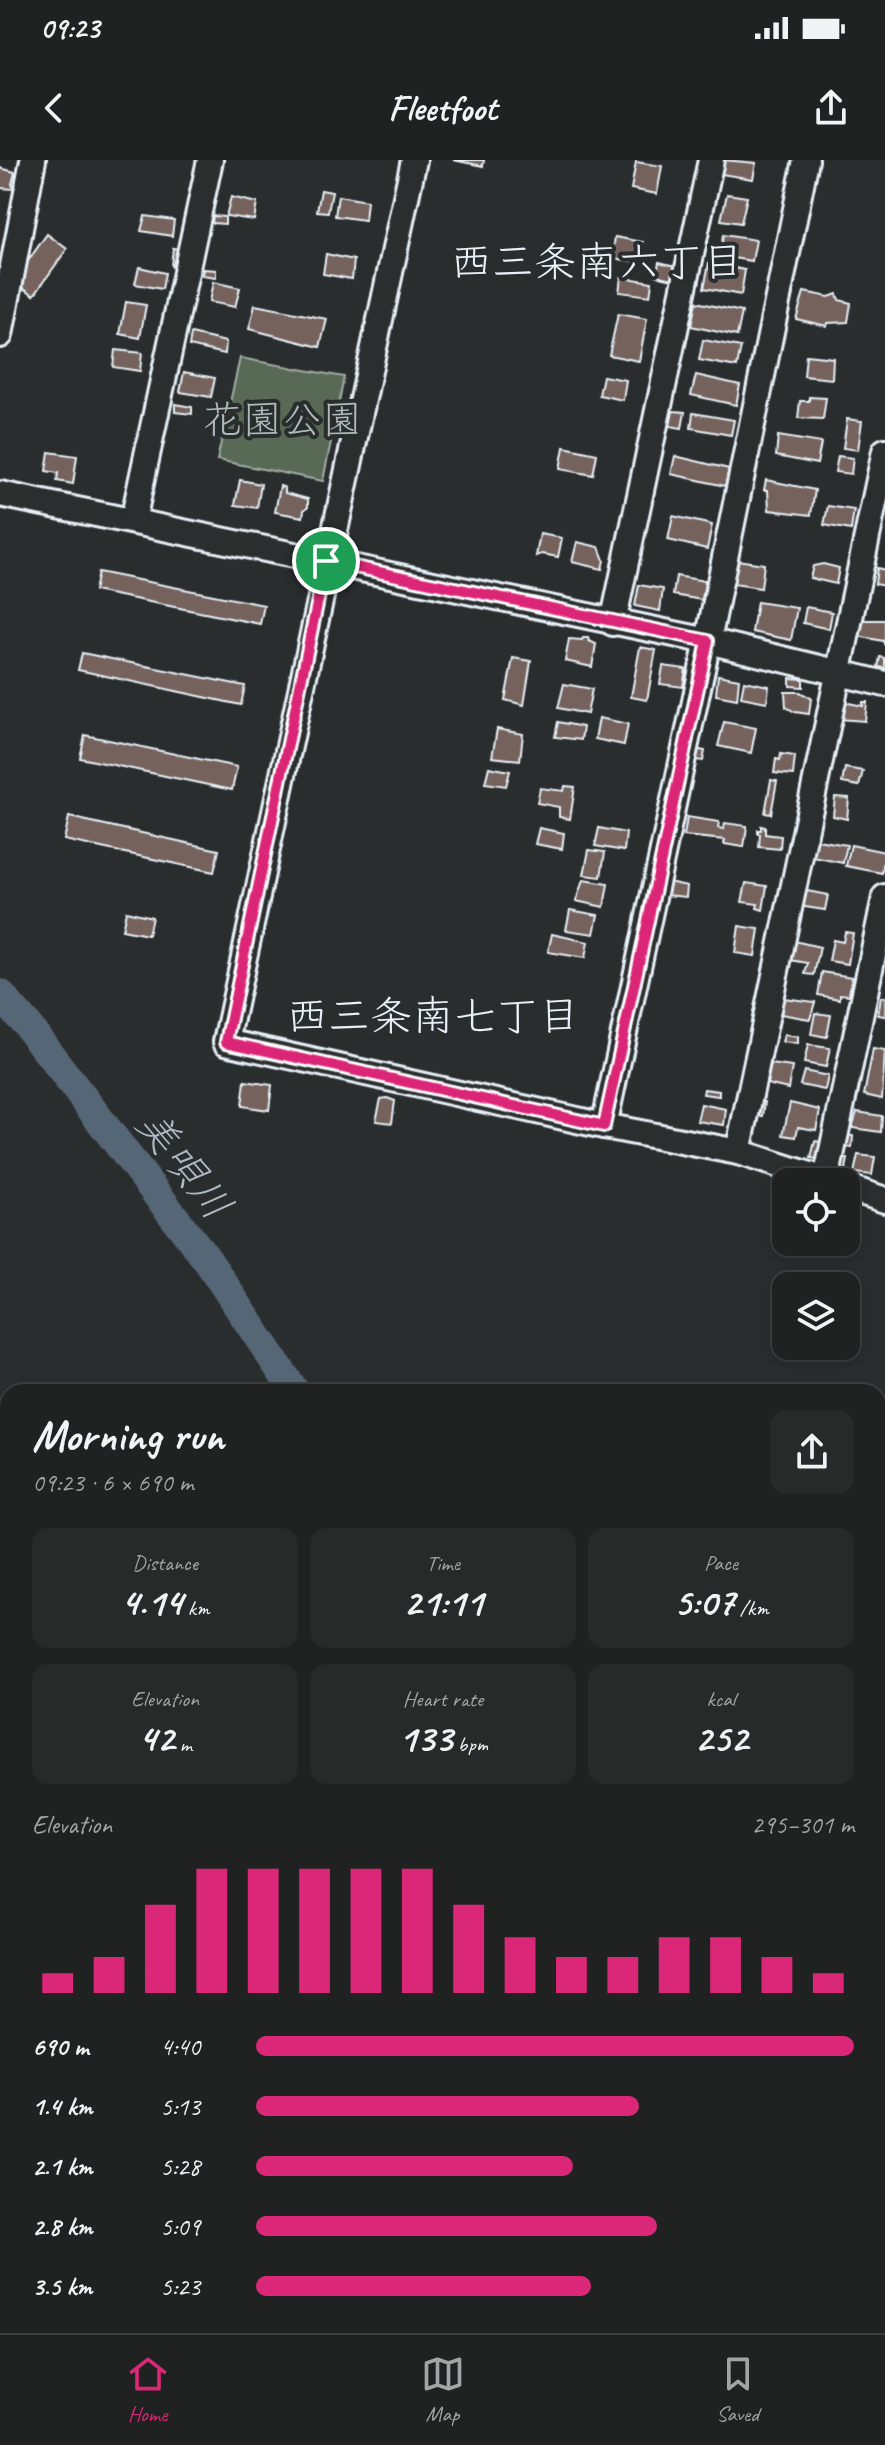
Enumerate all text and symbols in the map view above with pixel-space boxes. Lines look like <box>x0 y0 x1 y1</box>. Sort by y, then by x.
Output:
text: 09:23 <box>40 9 100 47</box>
text: Fleetfoot <box>388 85 497 131</box>
icon: back <box>32 86 76 130</box>
icon: share <box>809 86 853 130</box>
district label: 西三条南六丁目 <box>450 236 744 289</box>
park label: 花園公園 <box>202 395 362 445</box>
pin <box>292 527 360 595</box>
icon: arrive <box>304 539 348 583</box>
district label: 西三条南七丁目 <box>286 990 580 1043</box>
water label: 美唄川 <box>124 1099 243 1231</box>
map controls <box>772 1168 860 1360</box>
button: locate <box>772 1168 860 1256</box>
button: layers <box>772 1272 860 1360</box>
text: Morning run <box>32 1408 224 1463</box>
button: share <box>770 1410 854 1494</box>
text: 09:23 · 6 × 690 m <box>32 1466 193 1499</box>
text: Distance <box>132 1549 198 1577</box>
text: Time <box>426 1549 460 1577</box>
text: Pace <box>704 1549 738 1577</box>
text: 4.14 <box>121 1577 183 1627</box>
text: 21:11 <box>403 1577 483 1627</box>
text: 5:07 <box>673 1577 735 1627</box>
text: km <box>183 1594 209 1622</box>
text: /km <box>735 1594 769 1622</box>
text: Elevation <box>131 1685 199 1713</box>
text: Heart rate <box>403 1685 483 1713</box>
text: kcal <box>706 1685 736 1713</box>
text: 42 <box>138 1713 174 1763</box>
text: 133 <box>398 1713 452 1763</box>
text: 252 <box>694 1713 748 1763</box>
text: m <box>174 1730 192 1758</box>
text: bpm <box>452 1730 488 1758</box>
text: Elevation <box>32 1808 112 1841</box>
text: 295–301 m <box>751 1808 854 1841</box>
text: 690 m <box>32 2030 88 2063</box>
text: 4:40 <box>160 2030 200 2063</box>
text: 1.4 km <box>32 2090 92 2123</box>
text: 5:13 <box>160 2090 200 2123</box>
text: 2.1 km <box>32 2150 92 2183</box>
text: 5:28 <box>160 2150 200 2183</box>
text: 2.8 km <box>32 2210 92 2243</box>
text: 5:09 <box>160 2210 200 2243</box>
text: 3.5 km <box>32 2270 92 2303</box>
text: 5:23 <box>160 2270 200 2303</box>
tab: Home <box>126 2352 170 2428</box>
tab: Map <box>421 2352 465 2428</box>
tab: Saved <box>716 2352 760 2428</box>

